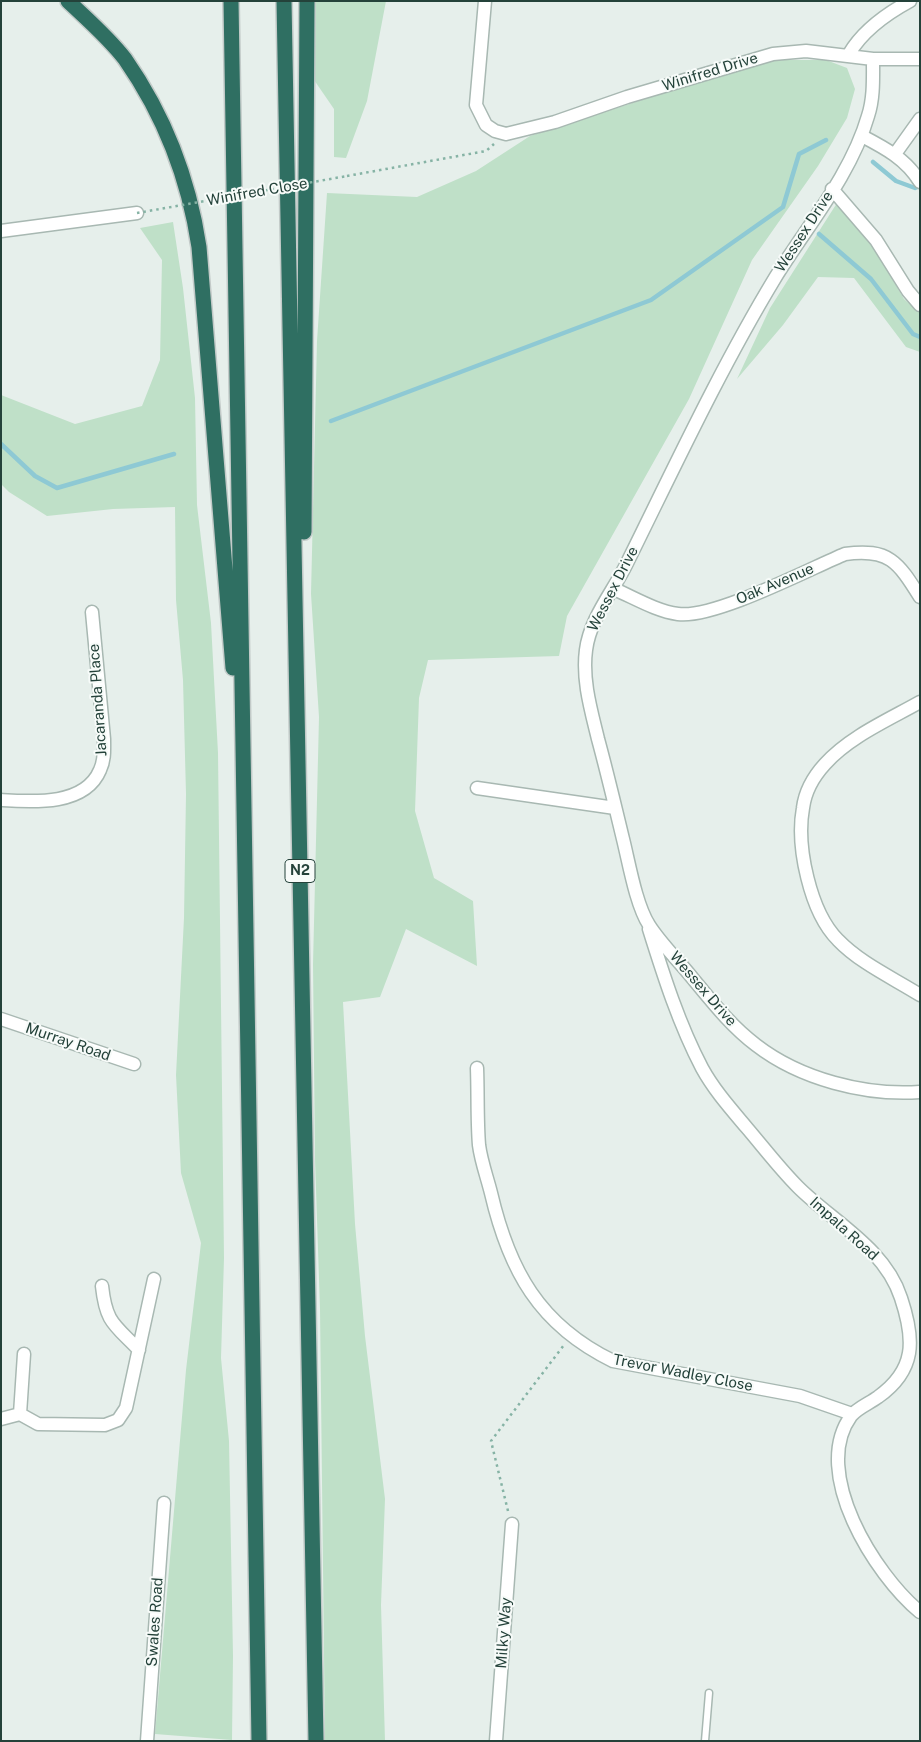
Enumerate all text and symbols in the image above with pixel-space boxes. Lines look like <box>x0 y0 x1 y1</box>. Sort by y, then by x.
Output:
street label: Winifred Drive <box>660 49 760 95</box>
street label: Winifred Close <box>205 174 309 210</box>
street label: Wessex Drive <box>771 188 837 276</box>
street label: Wessex Drive <box>584 543 642 635</box>
street label: Oak Avenue <box>733 560 817 608</box>
street label: Jacaranda Place <box>85 643 111 757</box>
road number: N2 <box>285 859 315 882</box>
street label: Wessex Drive <box>666 948 740 1030</box>
street label: Murray Road <box>23 1019 113 1065</box>
street label: Impala Road <box>806 1193 882 1265</box>
street label: Trevor Wadley Close <box>612 1351 754 1395</box>
street label: Swales Road <box>143 1577 167 1667</box>
street label: Milky Way <box>493 1597 515 1669</box>

